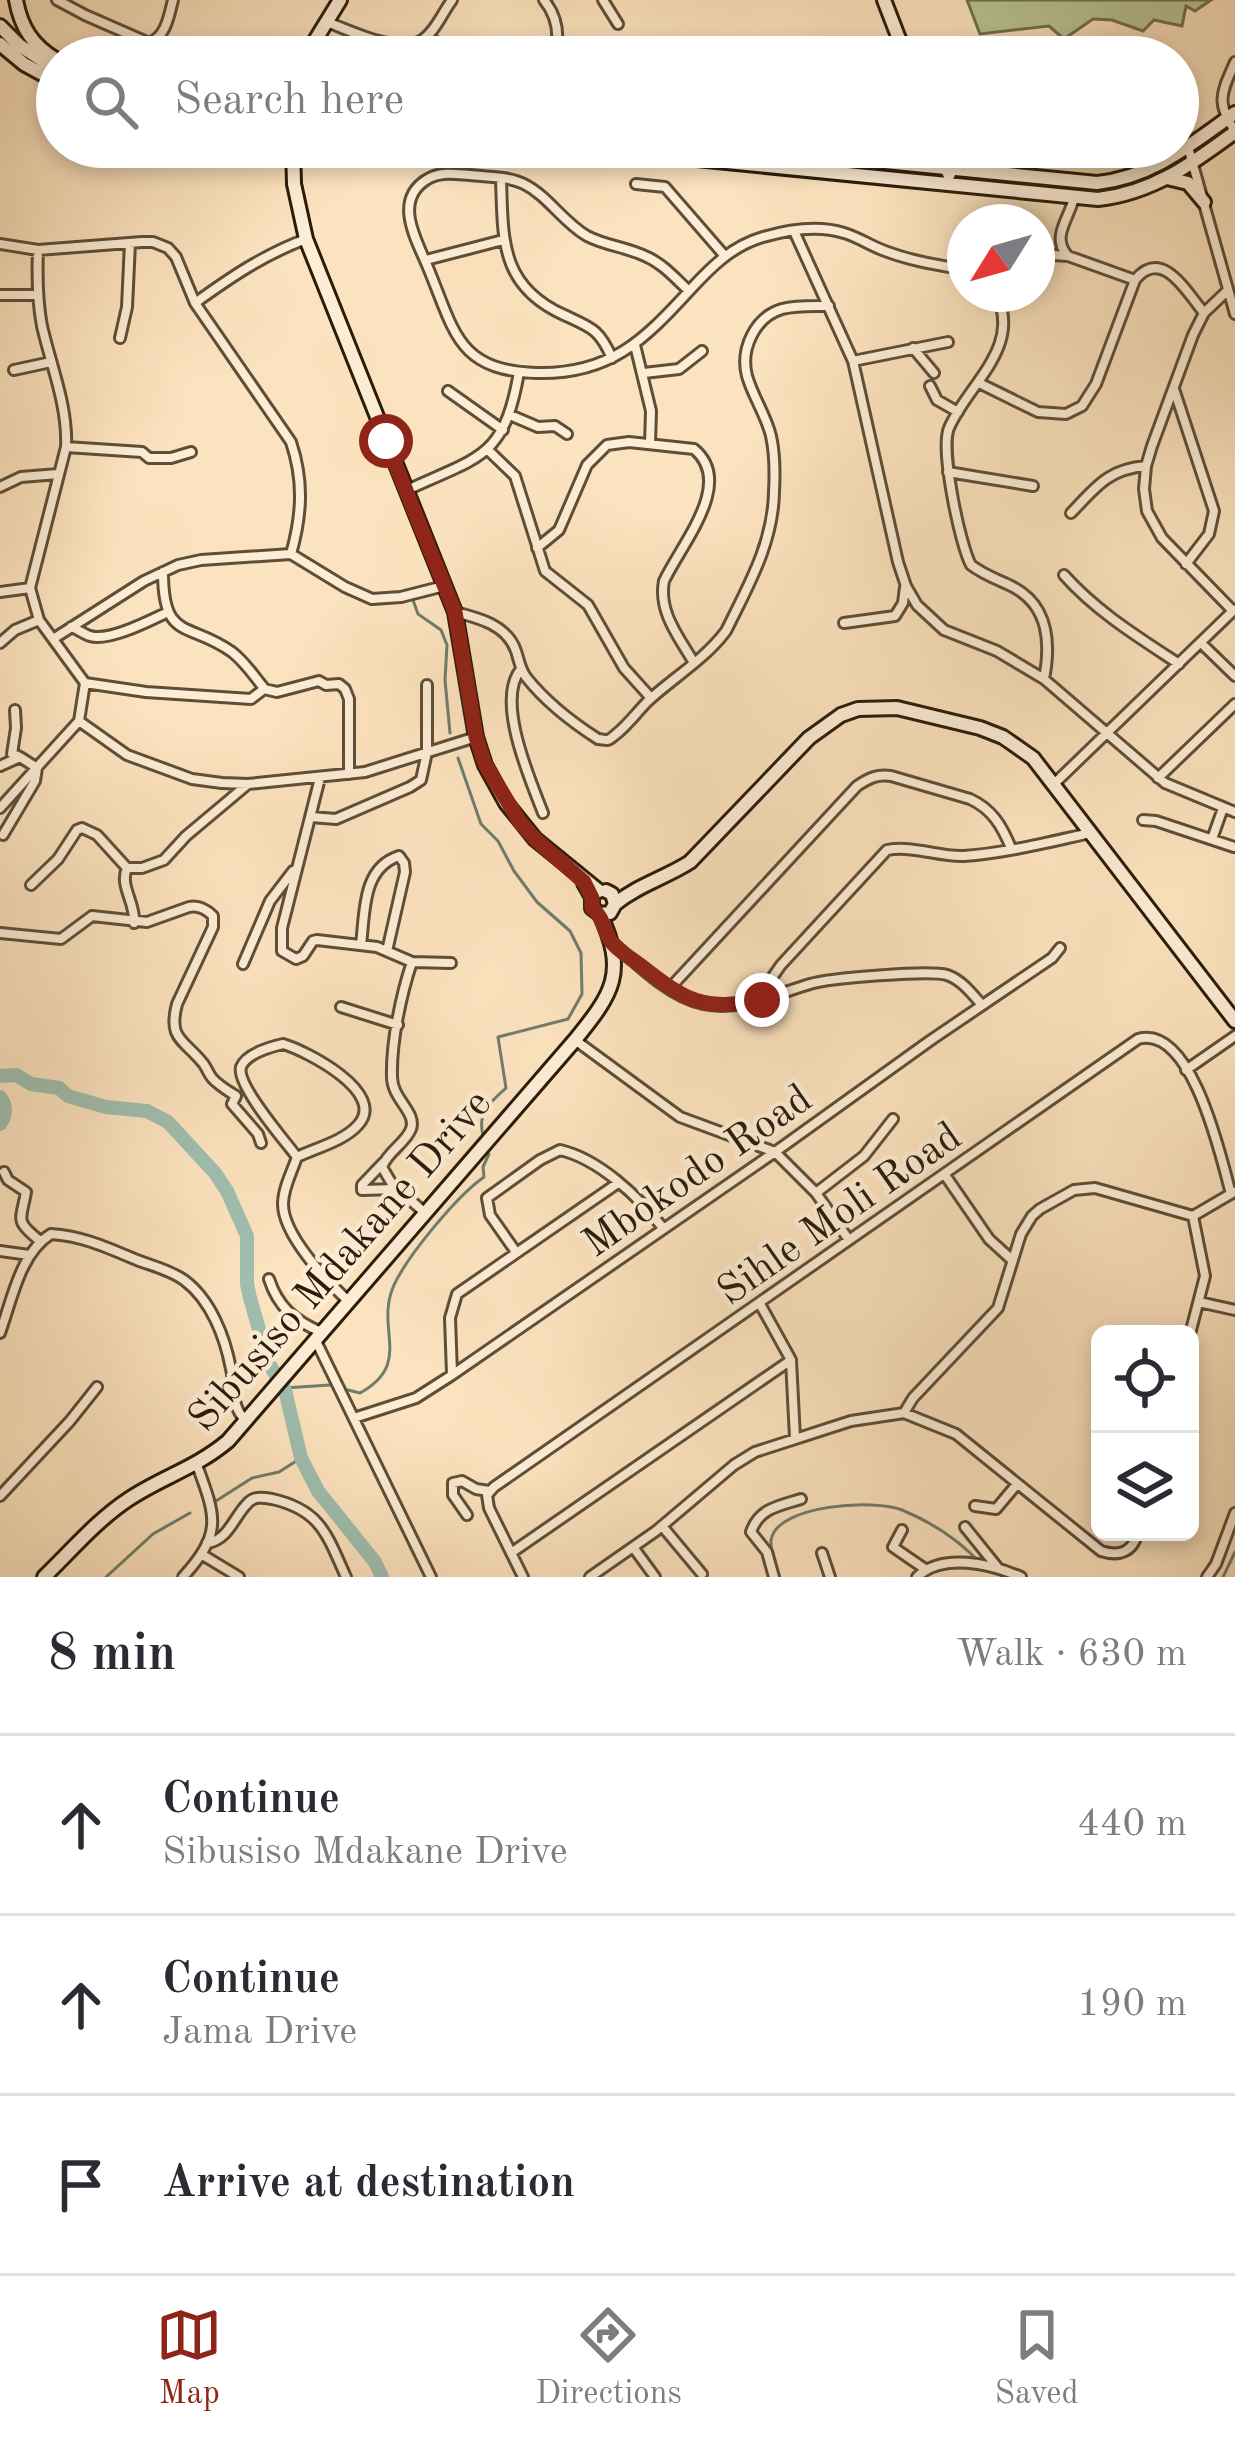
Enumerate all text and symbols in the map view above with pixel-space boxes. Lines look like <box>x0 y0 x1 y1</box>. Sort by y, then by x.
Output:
search box <box>36 36 1199 168</box>
icon: search <box>78 69 144 135</box>
text: Search here <box>174 79 404 124</box>
north arrow <box>947 204 1055 312</box>
route start <box>359 414 413 468</box>
route end <box>735 973 789 1027</box>
street label: Mbokodo Road <box>576 1078 820 1266</box>
street label: Sibusiso Mdakane Drive <box>182 1083 500 1440</box>
street label: Sihle Moli Road <box>711 1116 970 1315</box>
map controls <box>1091 1325 1199 1541</box>
button: locate <box>1091 1325 1199 1433</box>
button: layers <box>1091 1433 1199 1541</box>
text: 8 min <box>48 1630 176 1681</box>
text: Walk · 630 m <box>956 1635 1187 1674</box>
text: Continue <box>162 1778 340 1823</box>
icon: ahead <box>48 1792 114 1858</box>
text: 440 m <box>1077 1805 1187 1844</box>
text: Sibusiso Mdakane Drive <box>162 1833 568 1872</box>
text: Continue <box>162 1958 340 2003</box>
icon: ahead <box>48 1972 114 2038</box>
text: 190 m <box>1077 1985 1187 2024</box>
text: Jama Drive <box>162 2013 357 2052</box>
icon: arrive <box>48 2152 114 2218</box>
text: Arrive at destination <box>162 2162 575 2207</box>
tab: Map <box>156 2302 222 2415</box>
tab: Directions <box>535 2302 682 2415</box>
tab: Saved <box>995 2302 1079 2415</box>

